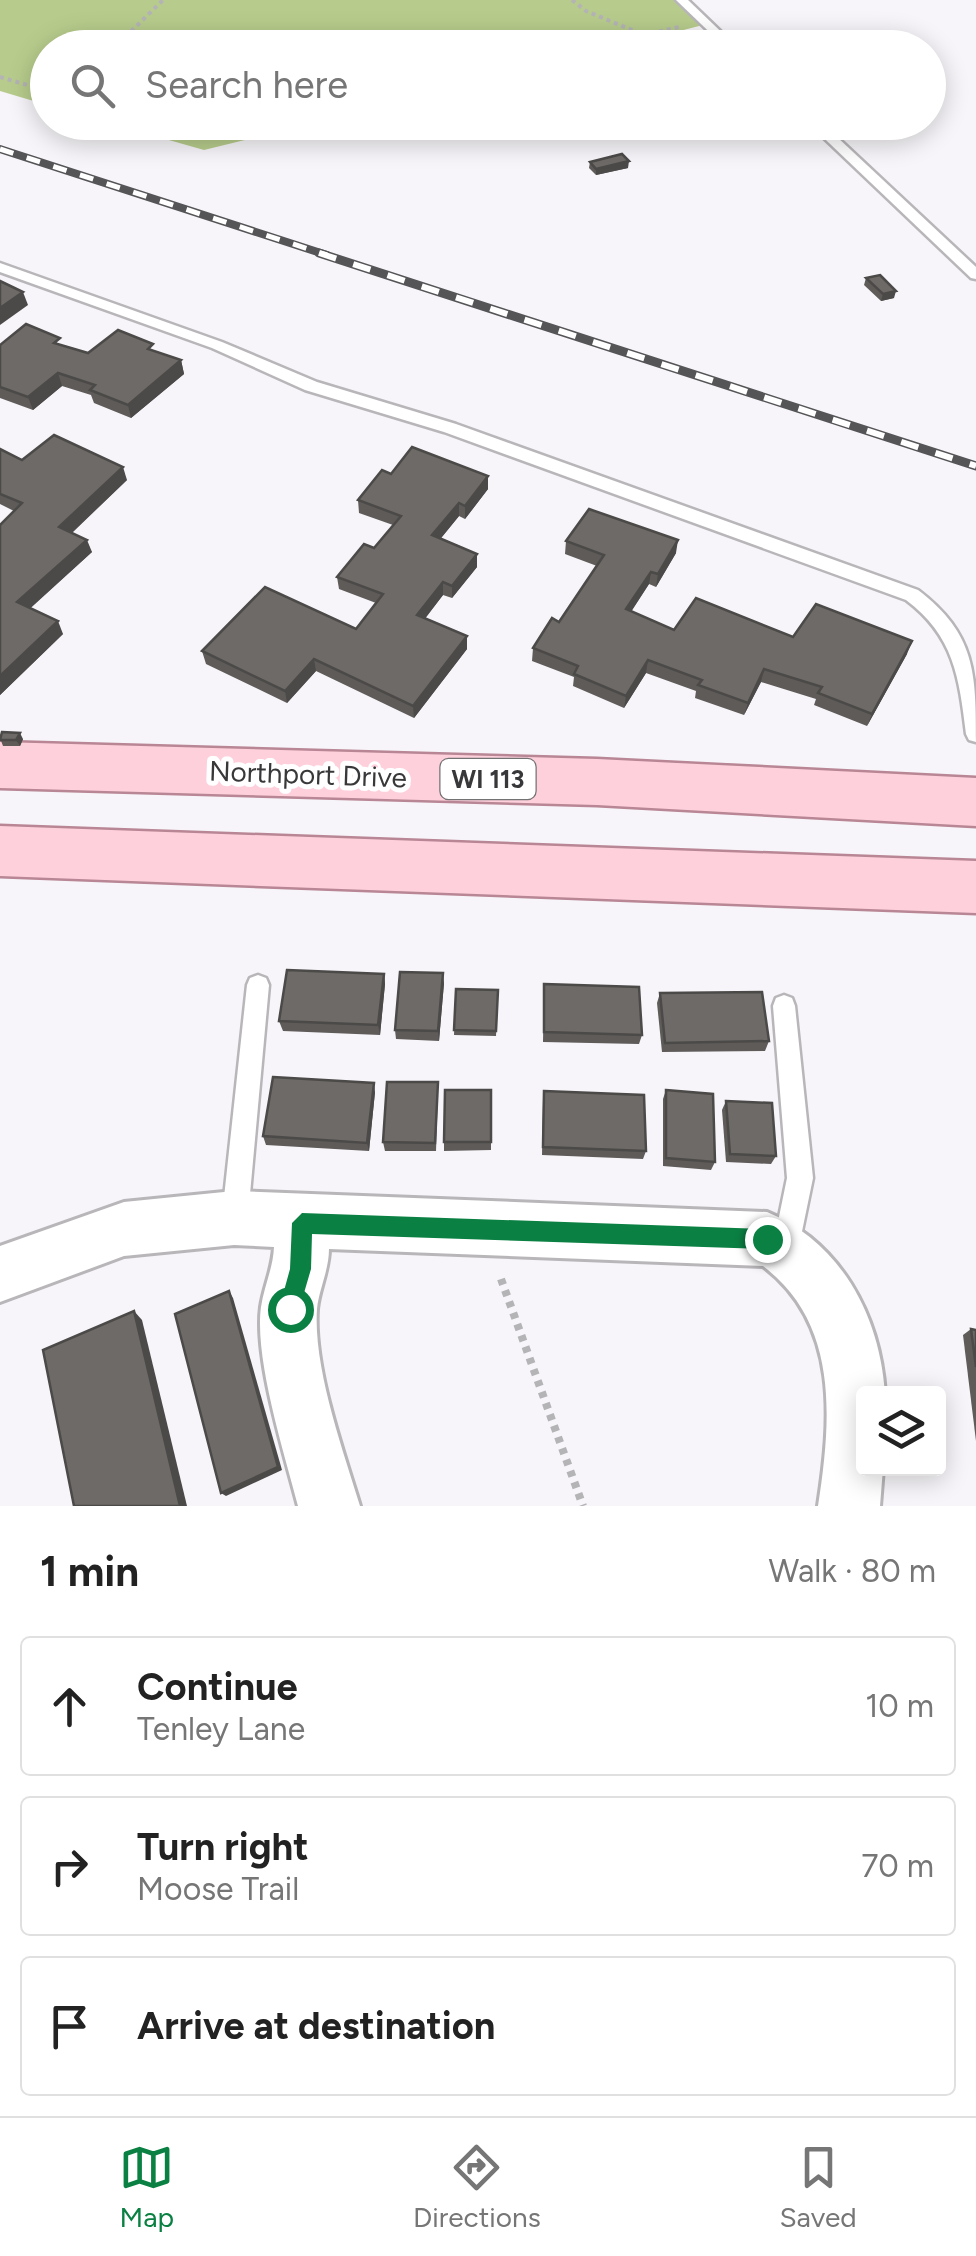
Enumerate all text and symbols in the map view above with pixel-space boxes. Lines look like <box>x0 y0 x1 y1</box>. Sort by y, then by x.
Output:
search box <box>30 30 946 140</box>
icon: search <box>65 58 120 113</box>
text: Search here <box>145 62 348 108</box>
street label: Northport Drive <box>208 754 408 794</box>
road number: WI 113 <box>440 759 536 799</box>
route end <box>745 1217 791 1263</box>
route start <box>268 1287 314 1333</box>
map controls <box>856 1386 946 1476</box>
button: layers <box>856 1386 946 1476</box>
text: 1 min <box>40 1546 139 1597</box>
text: Walk · 80 m <box>768 1552 936 1590</box>
text: Continue <box>137 1664 298 1710</box>
icon: ahead <box>42 1679 97 1734</box>
text: 10 m <box>865 1687 934 1725</box>
text: Tenley Lane <box>137 1710 305 1748</box>
text: Turn right <box>137 1824 309 1870</box>
icon: right <box>42 1839 97 1894</box>
text: 70 m <box>861 1847 934 1885</box>
text: Moose Trail <box>137 1870 299 1908</box>
icon: arrive <box>42 1999 97 2054</box>
text: Arrive at destination <box>137 2003 495 2049</box>
tab: Map <box>119 2140 174 2234</box>
tab: Directions <box>413 2140 541 2234</box>
tab: Saved <box>779 2140 857 2234</box>

